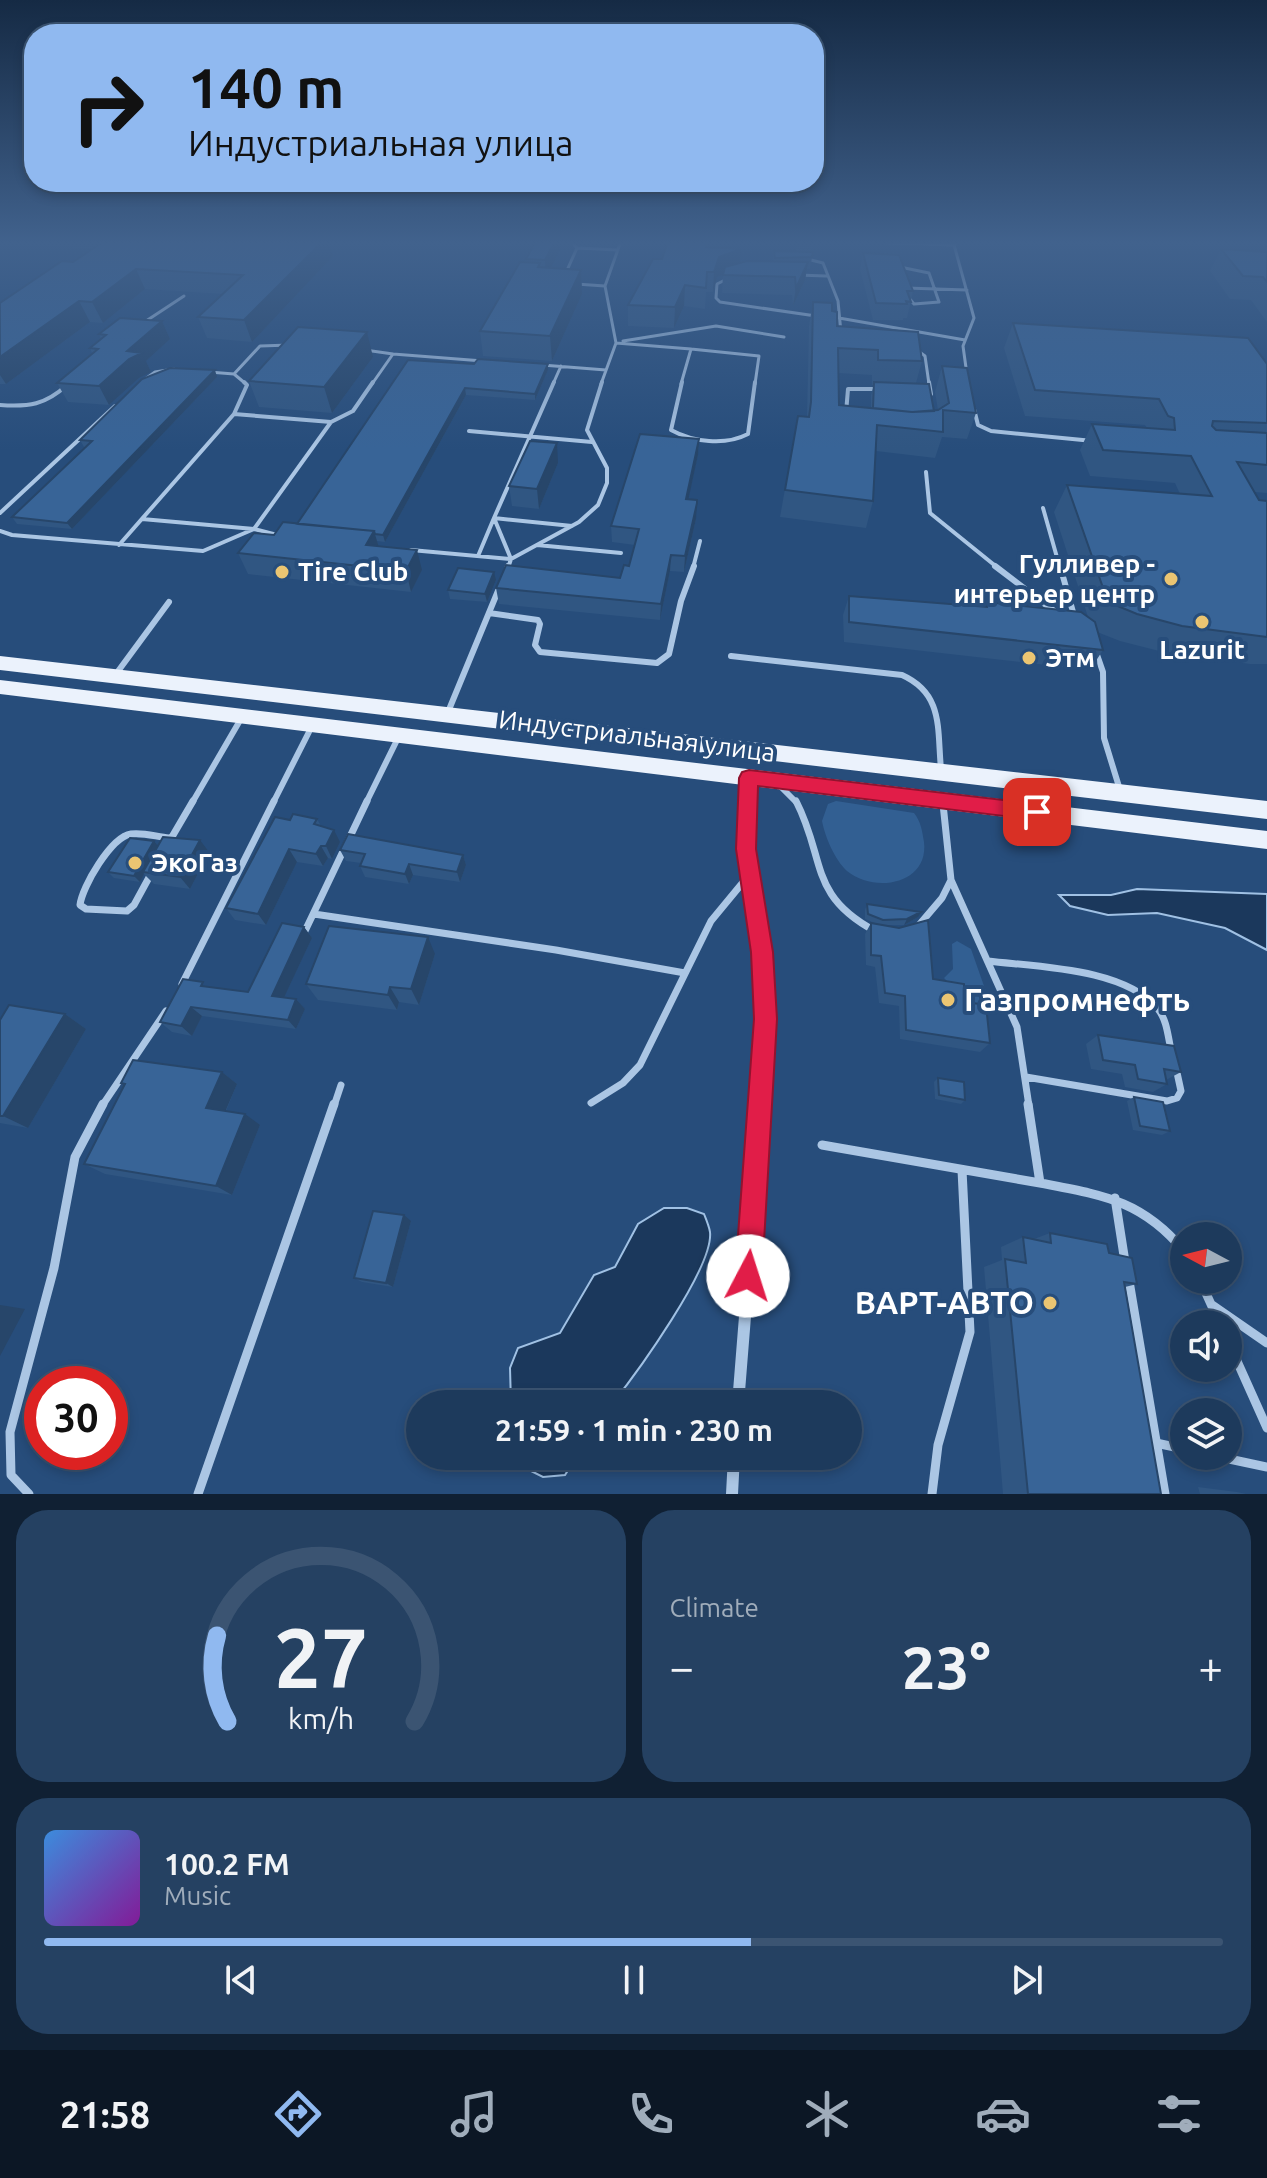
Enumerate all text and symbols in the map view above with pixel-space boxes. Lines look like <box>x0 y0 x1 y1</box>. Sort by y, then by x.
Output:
icon: right <box>56 56 160 160</box>
text: 140 m <box>188 56 344 119</box>
text: Индустриальная улица <box>188 122 574 163</box>
place label: Гулливер - интерьер центр <box>954 549 1155 608</box>
place label: Tire Club <box>298 557 408 586</box>
marker: Tire Club <box>273 563 291 581</box>
marker: Гулливер - интерьер центр <box>1162 570 1180 588</box>
marker: Lazurit <box>1193 613 1211 631</box>
place label: Lazurit <box>1159 635 1245 664</box>
place label: Этм <box>1045 643 1095 672</box>
marker: Этм <box>1020 649 1038 667</box>
street label: Индустриальная улица <box>497 704 777 767</box>
pin <box>1003 778 1071 846</box>
icon: arrive <box>1015 790 1059 834</box>
place label: ЭкоГаз <box>151 848 238 877</box>
marker: ЭкоГаз <box>126 854 144 872</box>
place label: Газпромнефть <box>964 981 1190 1017</box>
marker: Газпромнефть <box>939 991 957 1009</box>
north arrow <box>1170 1222 1242 1294</box>
map controls <box>1170 1222 1242 1470</box>
position arrow <box>706 1234 790 1318</box>
place label: ВАРТ-АВТО <box>855 1284 1034 1320</box>
marker: ВАРТ-АВТО <box>1041 1294 1059 1312</box>
button: sound <box>1170 1310 1242 1382</box>
speed limit sign: 30 <box>24 1366 128 1470</box>
button: layers <box>1170 1398 1242 1470</box>
text: 21:59 · 1 min · 230 m <box>495 1413 773 1447</box>
text: Climate <box>670 1593 759 1622</box>
text: 27 <box>274 1610 368 1704</box>
text: 23° <box>902 1633 991 1700</box>
text: − <box>670 1642 694 1691</box>
text: + <box>1198 1642 1223 1691</box>
text: km/h <box>288 1702 354 1734</box>
text: 100.2 FM <box>164 1847 290 1881</box>
text: Music <box>164 1881 231 1910</box>
icon: previous <box>219 1958 263 2002</box>
icon: pause <box>612 1958 656 2002</box>
icon: next <box>1005 1958 1049 2002</box>
icon: directions <box>270 2086 326 2142</box>
icon: music <box>446 2086 502 2142</box>
icon: phone <box>623 2086 679 2142</box>
icon: climate <box>799 2086 855 2142</box>
icon: car <box>975 2086 1031 2142</box>
icon: filters <box>1151 2086 1207 2142</box>
text: 21:58 <box>60 2094 150 2135</box>

